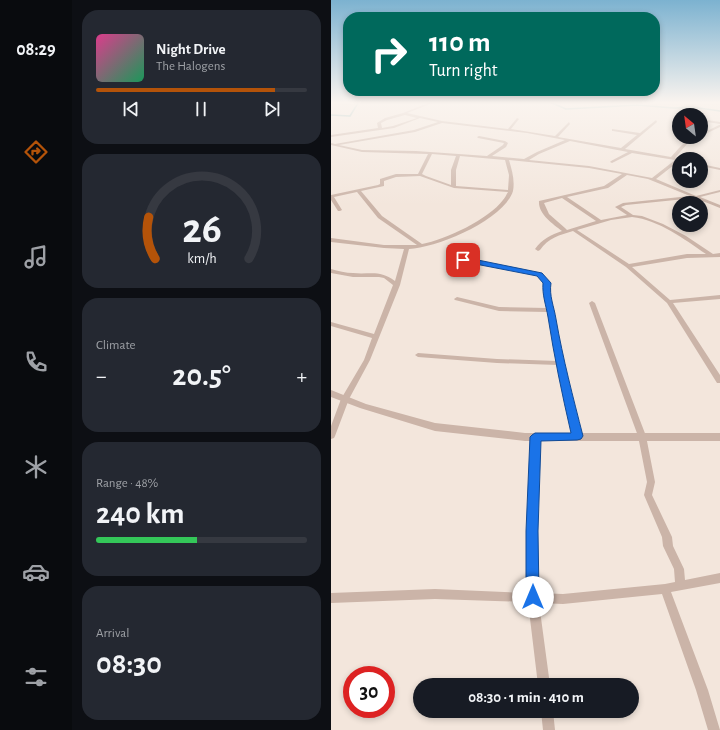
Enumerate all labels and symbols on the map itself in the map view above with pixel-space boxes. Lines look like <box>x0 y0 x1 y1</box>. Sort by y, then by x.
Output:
north arrow <box>672 108 708 144</box>
pin <box>446 243 480 277</box>
position arrow <box>512 576 554 618</box>
speed limit sign: 30 <box>343 666 395 718</box>

